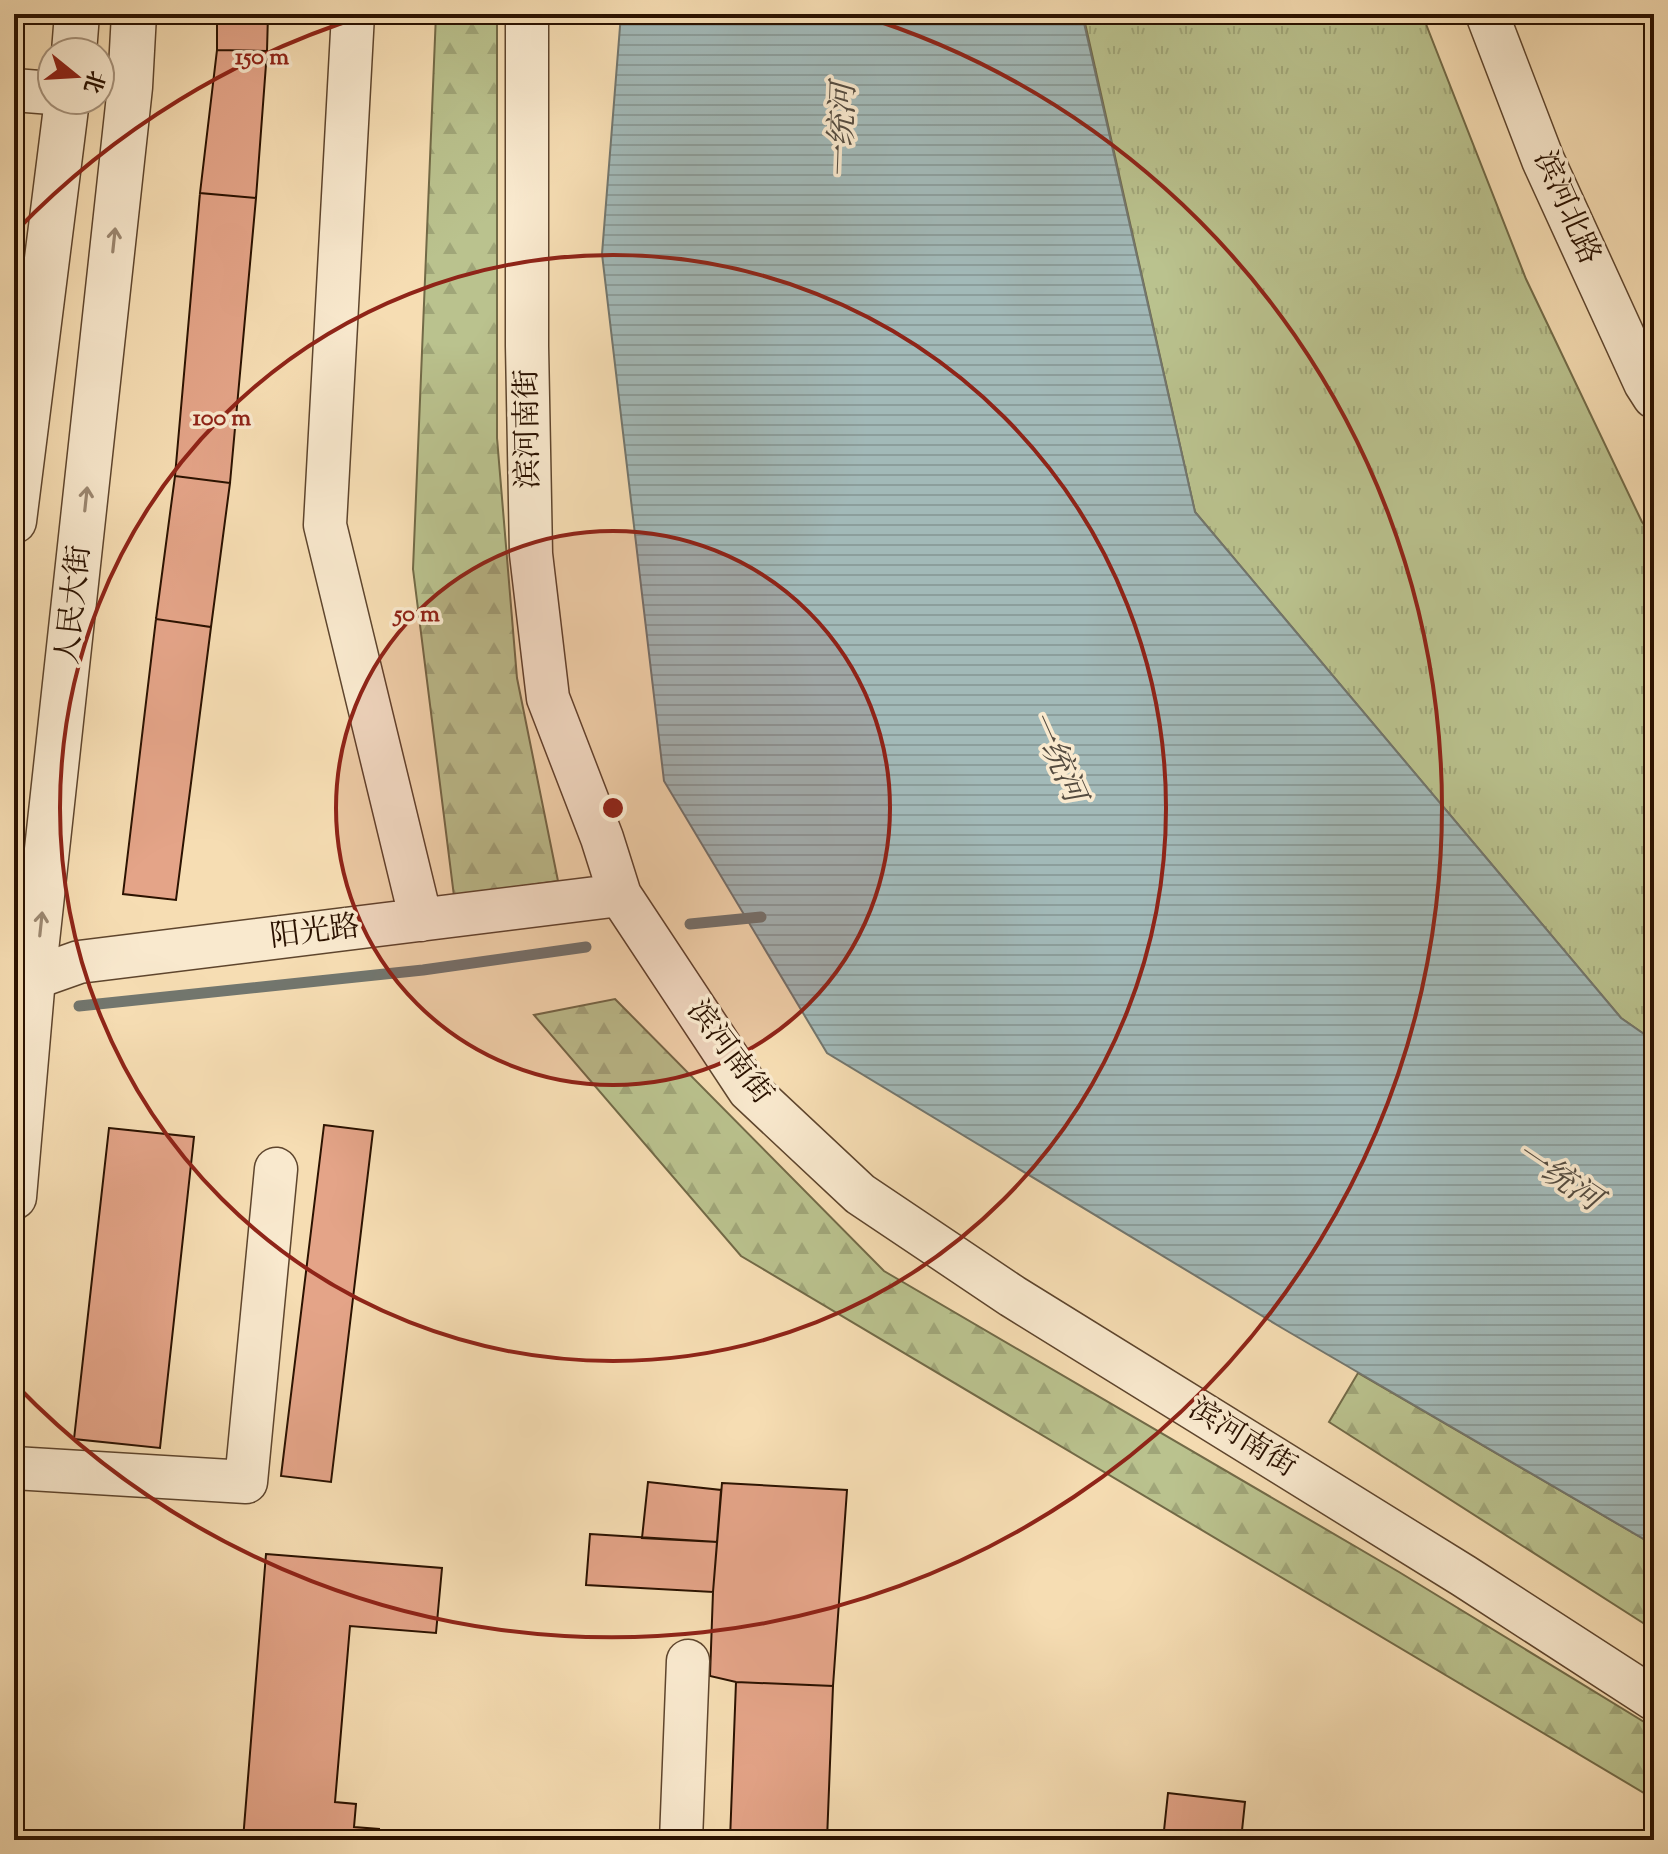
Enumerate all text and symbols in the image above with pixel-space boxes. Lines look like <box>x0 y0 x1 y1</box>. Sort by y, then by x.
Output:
north arrow <box>36 36 116 116</box>
text: 150 m <box>235 41 289 75</box>
text: 北 <box>74 66 111 97</box>
water label: 一统河 <box>819 77 869 180</box>
street label: 滨河北路 <box>1522 144 1610 272</box>
one-way arrow <box>107 227 122 254</box>
street label: 滨河南街 <box>506 369 552 489</box>
text: 100 m <box>193 402 251 436</box>
one-way arrow <box>79 486 94 512</box>
street label: 人民大街 <box>47 543 103 667</box>
text: 50 m <box>392 598 440 632</box>
water label: 一统河 <box>1014 704 1098 815</box>
centre of rings <box>599 794 627 822</box>
street label: 阳光路 <box>268 906 362 960</box>
one-way arrow <box>33 911 48 938</box>
street label: 滨河南街 <box>676 992 782 1114</box>
water label: 一统河 <box>1504 1132 1614 1227</box>
street label: 滨河南街 <box>1180 1389 1304 1489</box>

